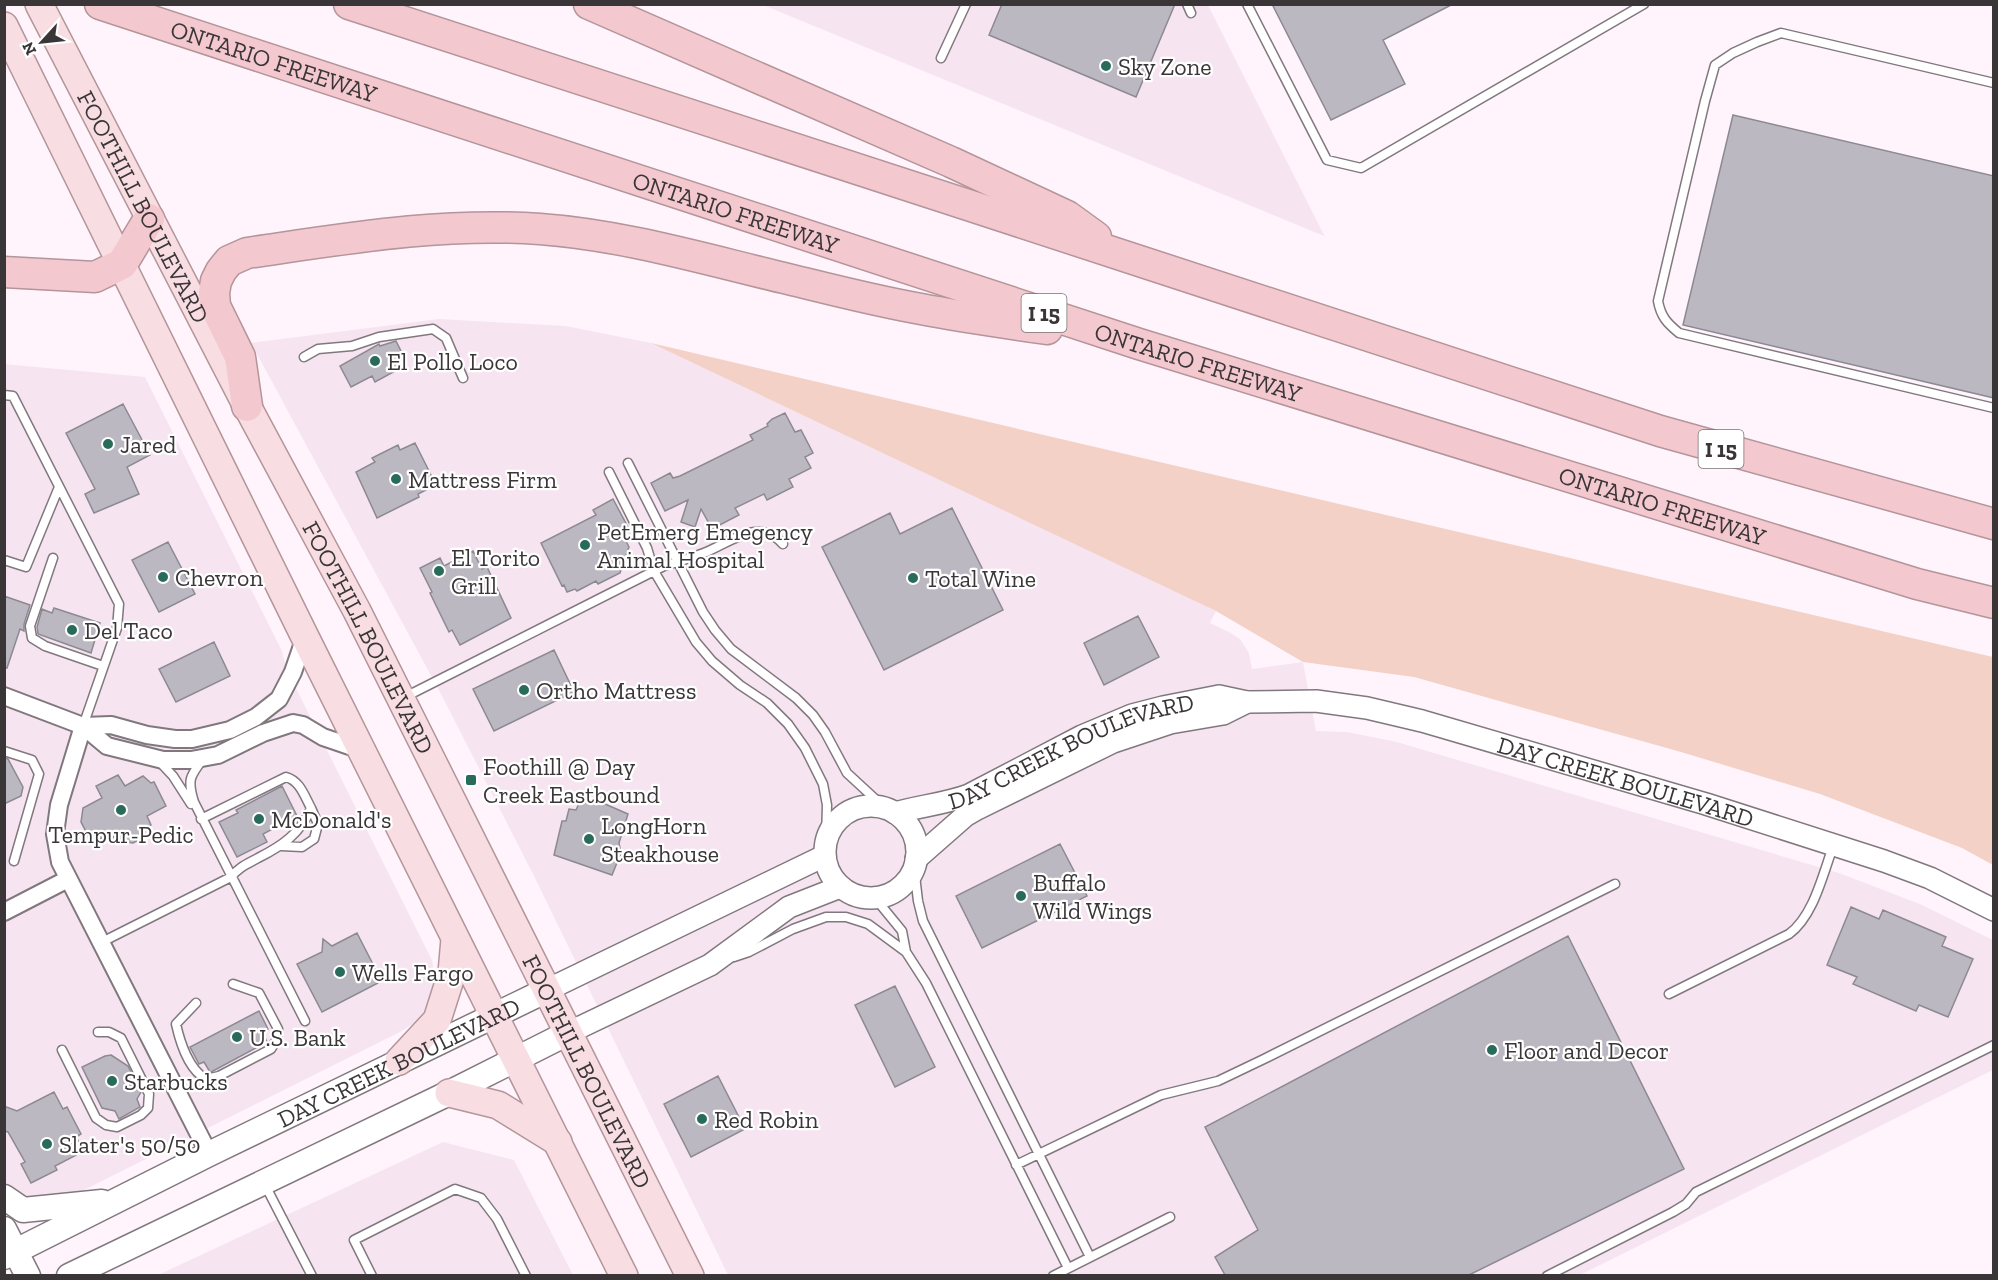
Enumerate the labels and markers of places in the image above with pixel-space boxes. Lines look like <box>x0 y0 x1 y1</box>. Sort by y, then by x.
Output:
place label: Sky Zone <box>1118 52 1212 81</box>
marker: Sky Zone <box>1099 59 1113 73</box>
place label: El Pollo Loco <box>387 347 518 376</box>
marker: El Pollo Loco <box>368 354 382 368</box>
place label: Jared <box>120 430 176 459</box>
marker: Jared <box>101 437 115 451</box>
place label: Mattress Firm <box>408 465 557 494</box>
marker: Mattress Firm <box>389 472 403 486</box>
place label: PetEmerg Emegency Animal Hospital <box>597 517 814 574</box>
marker: PetEmerg Emegency Animal Hospital <box>578 538 592 552</box>
place label: El Torito Grill <box>451 543 540 600</box>
place label: Chevron <box>175 563 263 592</box>
marker: El Torito Grill <box>432 564 446 578</box>
place label: Total Wine <box>925 564 1036 593</box>
marker: Chevron <box>156 570 170 584</box>
marker: Total Wine <box>906 571 920 585</box>
place label: Del Taco <box>84 616 173 645</box>
marker: Del Taco <box>65 623 79 637</box>
place label: Ortho Mattress <box>536 676 696 705</box>
marker: Ortho Mattress <box>517 683 531 697</box>
place label: Foothill @ Day Creek Eastbound <box>483 752 660 809</box>
marker: Foothill @ Day Creek Eastbound <box>464 773 478 787</box>
marker: Tempur-Pedic <box>114 803 128 817</box>
place label: McDonald's <box>271 805 391 834</box>
place label: LongHorn Steakhouse <box>601 811 719 868</box>
marker: McDonald's <box>252 812 266 826</box>
place label: Tempur-Pedic <box>48 820 194 849</box>
marker: LongHorn Steakhouse <box>582 832 596 846</box>
place label: Buffalo Wild Wings <box>1033 868 1152 925</box>
marker: Buffalo Wild Wings <box>1014 889 1028 903</box>
place label: Wells Fargo <box>352 958 474 987</box>
marker: Wells Fargo <box>333 965 347 979</box>
place label: U.S. Bank <box>249 1023 346 1052</box>
marker: U.S. Bank <box>230 1030 244 1044</box>
place label: Floor and Decor <box>1504 1036 1669 1065</box>
marker: Floor and Decor <box>1485 1043 1499 1057</box>
place label: Starbucks <box>124 1067 228 1096</box>
marker: Starbucks <box>105 1074 119 1088</box>
place label: Red Robin <box>714 1105 819 1134</box>
marker: Red Robin <box>695 1112 709 1126</box>
place label: Slater's 50/50 <box>59 1130 200 1159</box>
marker: Slater's 50/50 <box>40 1137 54 1151</box>

